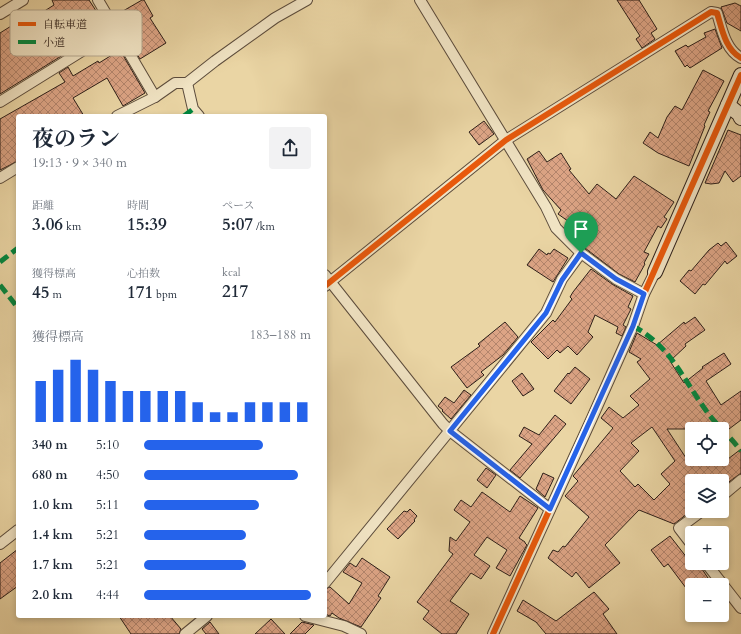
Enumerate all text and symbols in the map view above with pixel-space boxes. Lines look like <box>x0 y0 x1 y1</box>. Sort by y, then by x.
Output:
legend <box>10 10 142 56</box>
text: 自転車道 <box>43 17 87 32</box>
text: 小道 <box>43 35 65 50</box>
text: 夜のラン <box>32 124 120 154</box>
button: share <box>269 127 311 169</box>
text: 19:13 · 9 × 340 m <box>32 154 127 172</box>
text: 距離 <box>32 198 54 213</box>
text: 時間 <box>127 198 149 213</box>
text: ペース <box>222 198 254 213</box>
pin <box>564 212 598 253</box>
text: 3.06 <box>32 213 63 236</box>
text: 15:39 <box>127 213 167 236</box>
text: 5:07 <box>222 213 253 236</box>
icon: arrive <box>570 218 592 240</box>
text: km <box>63 219 81 234</box>
text: /km <box>253 219 275 234</box>
text: kcal <box>222 265 240 280</box>
text: 獲得標高 <box>32 266 76 281</box>
text: 心拍数 <box>127 266 160 281</box>
text: 217 <box>222 280 248 303</box>
text: 45 <box>32 281 49 304</box>
text: 171 <box>127 281 153 304</box>
text: m <box>49 287 62 302</box>
text: bpm <box>153 287 177 302</box>
text: 183–188 m <box>249 326 311 344</box>
text: 獲得標高 <box>32 328 84 346</box>
map controls <box>685 422 729 622</box>
button: locate <box>685 422 729 466</box>
text: 340 m <box>32 436 67 454</box>
text: 5:10 <box>96 436 119 454</box>
text: 680 m <box>32 466 67 484</box>
text: 4:50 <box>96 466 119 484</box>
button: layers <box>685 474 729 518</box>
text: 1.0 km <box>32 496 73 514</box>
text: 5:11 <box>96 496 119 514</box>
text: 1.4 km <box>32 526 73 544</box>
text: 5:21 <box>96 526 119 544</box>
button: + <box>685 526 729 570</box>
text: 1.7 km <box>32 556 73 574</box>
text: 5:21 <box>96 556 119 574</box>
button: − <box>685 578 729 622</box>
text: 2.0 km <box>32 586 73 604</box>
text: 4:44 <box>96 586 119 604</box>

